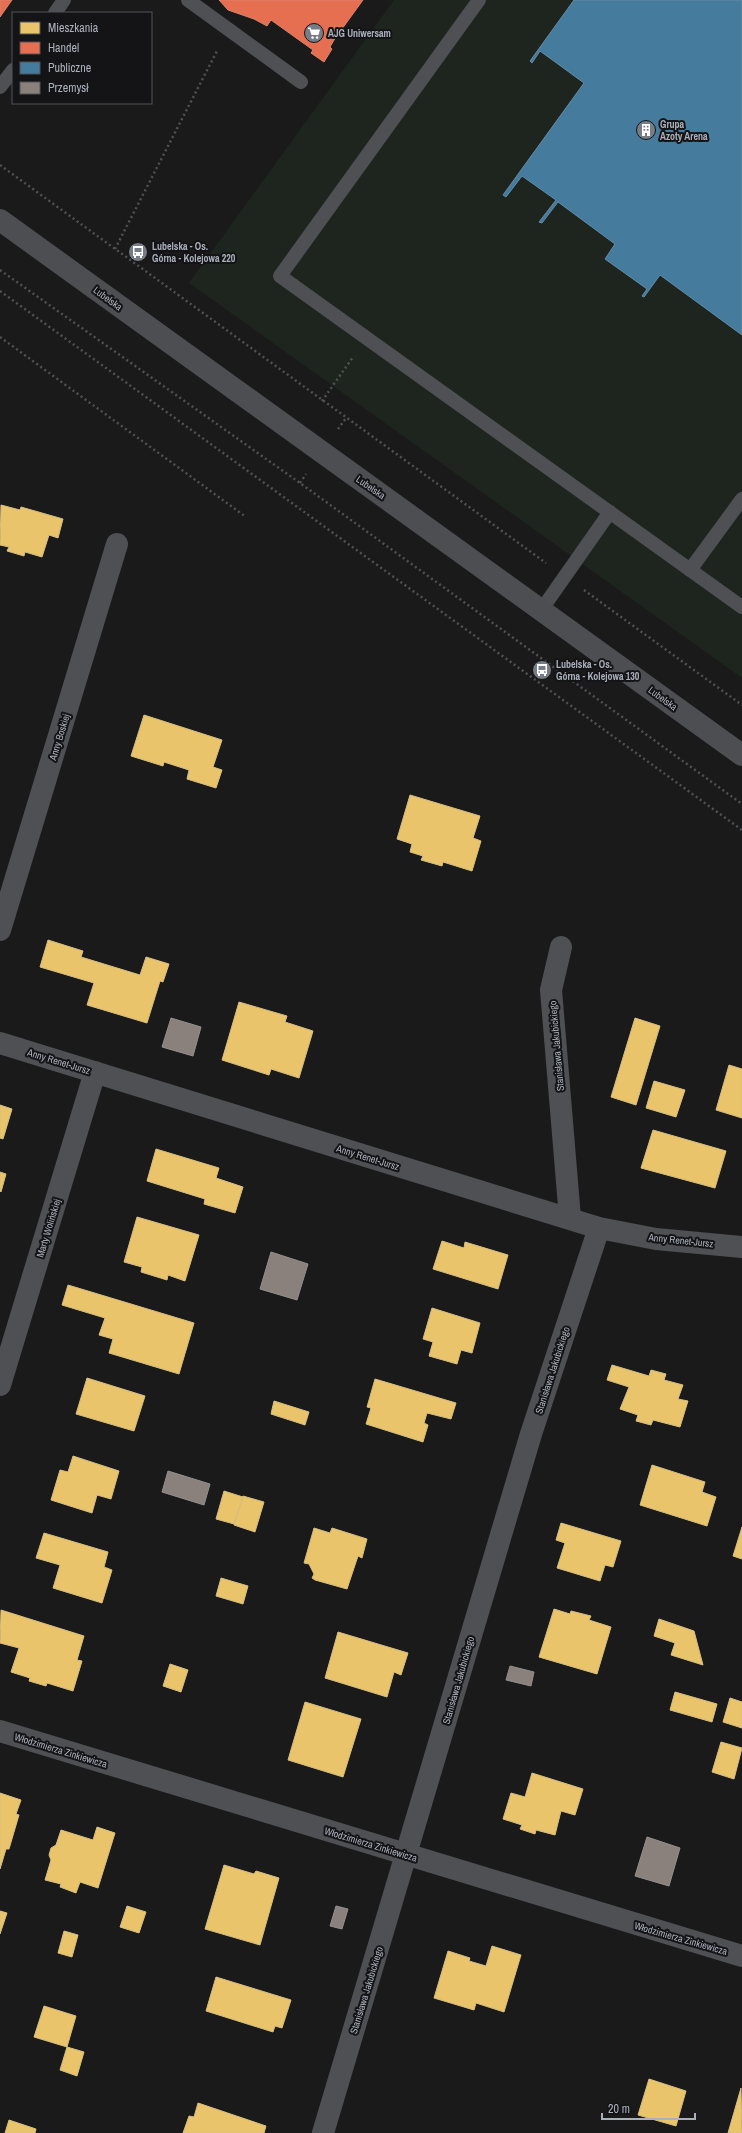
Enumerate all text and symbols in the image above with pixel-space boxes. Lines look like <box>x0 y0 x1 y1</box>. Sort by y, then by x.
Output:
legend <box>12 12 152 104</box>
text: Mieszkania <box>48 20 99 36</box>
supermarket icon: AJG Uniwersam <box>303 22 325 44</box>
place label: AJG Uniwersam <box>328 27 391 40</box>
text: Handel <box>48 40 79 56</box>
text: Publiczne <box>48 60 91 76</box>
text: Przemysł <box>48 80 89 96</box>
place label: Grupa Azoty Arena <box>660 118 708 143</box>
building icon: Grupa Azoty Arena <box>635 119 657 141</box>
place label: Lubelska - Os. Górna - Kolejowa 220 <box>152 240 236 265</box>
bus stop icon: Lubelska - Os. Górna - Kolejowa 220 <box>127 241 149 263</box>
street label: Lubelska <box>91 283 125 314</box>
street label: Lubelska <box>354 473 388 502</box>
place label: Lubelska - Os. Górna - Kolejowa 130 <box>556 658 640 683</box>
bus stop icon: Lubelska - Os. Górna - Kolejowa 130 <box>531 659 553 681</box>
street label: Lubelska <box>646 683 680 714</box>
street label: Anny Boskiej <box>46 712 73 763</box>
street label: Stanisława Jakubickiego <box>546 1000 567 1092</box>
street label: Anny Renet-Jursz <box>25 1045 92 1077</box>
street label: Anny Renet-Jursz <box>334 1141 401 1173</box>
street label: Marty Wolińskiej <box>33 1197 64 1259</box>
street label: Anny Renet-Jursz <box>647 1231 714 1250</box>
street label: Stanisława Jakubickiego <box>532 1325 573 1415</box>
street label: Stanisława Jakubickiego <box>440 1634 477 1726</box>
street label: Włodzimierza Zinkiewicza <box>13 1730 109 1771</box>
street label: Włodzimierza Zinkiewicza <box>323 1824 419 1865</box>
street label: Włodzimierza Zinkiewicza <box>633 1919 729 1958</box>
street label: Stanisława Jakubickiego <box>347 1944 386 2035</box>
scale bar <box>602 2095 695 2121</box>
text: 20 m <box>608 2101 630 2117</box>

